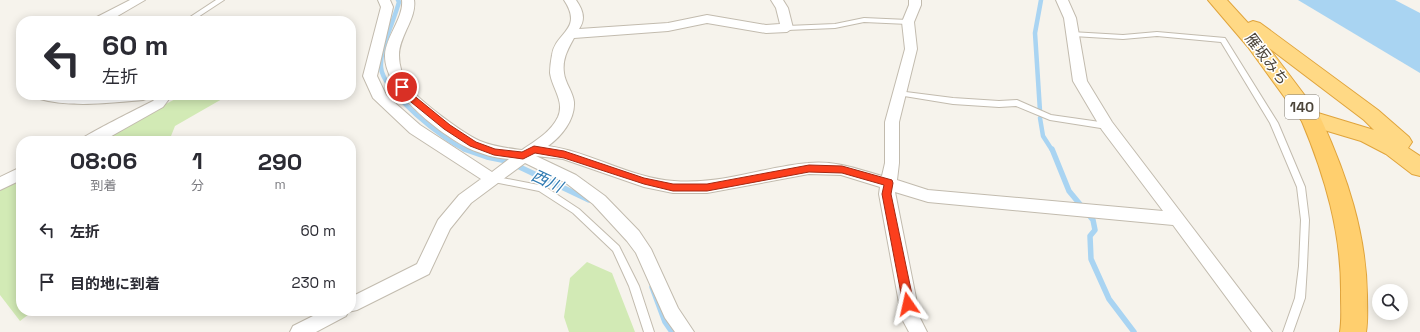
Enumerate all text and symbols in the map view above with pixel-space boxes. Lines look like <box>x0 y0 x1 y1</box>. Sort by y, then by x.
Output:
text: 60 m <box>102 27 168 63</box>
street label: 雁坂みち <box>1241 29 1293 89</box>
icon: left <box>36 32 88 84</box>
text: 左折 <box>102 65 138 88</box>
pin <box>385 70 419 104</box>
icon: arrive <box>391 76 413 98</box>
road number: 140 <box>1285 95 1319 119</box>
text: 08:06 <box>70 145 137 176</box>
text: 1 <box>192 145 203 176</box>
text: 290 <box>258 146 302 177</box>
water label: 西川 <box>528 165 568 198</box>
text: m <box>274 176 286 193</box>
text: 到着 <box>90 177 116 194</box>
text: 分 <box>191 177 204 194</box>
icon: left <box>36 219 58 241</box>
text: 60 m <box>300 221 336 240</box>
text: 左折 <box>70 222 100 241</box>
icon: arrive <box>36 271 58 293</box>
text: 230 m <box>292 273 336 292</box>
text: 目的地に到着 <box>70 274 160 293</box>
position arrow <box>887 283 929 325</box>
map controls <box>1372 284 1408 320</box>
button: search <box>1372 284 1408 320</box>

